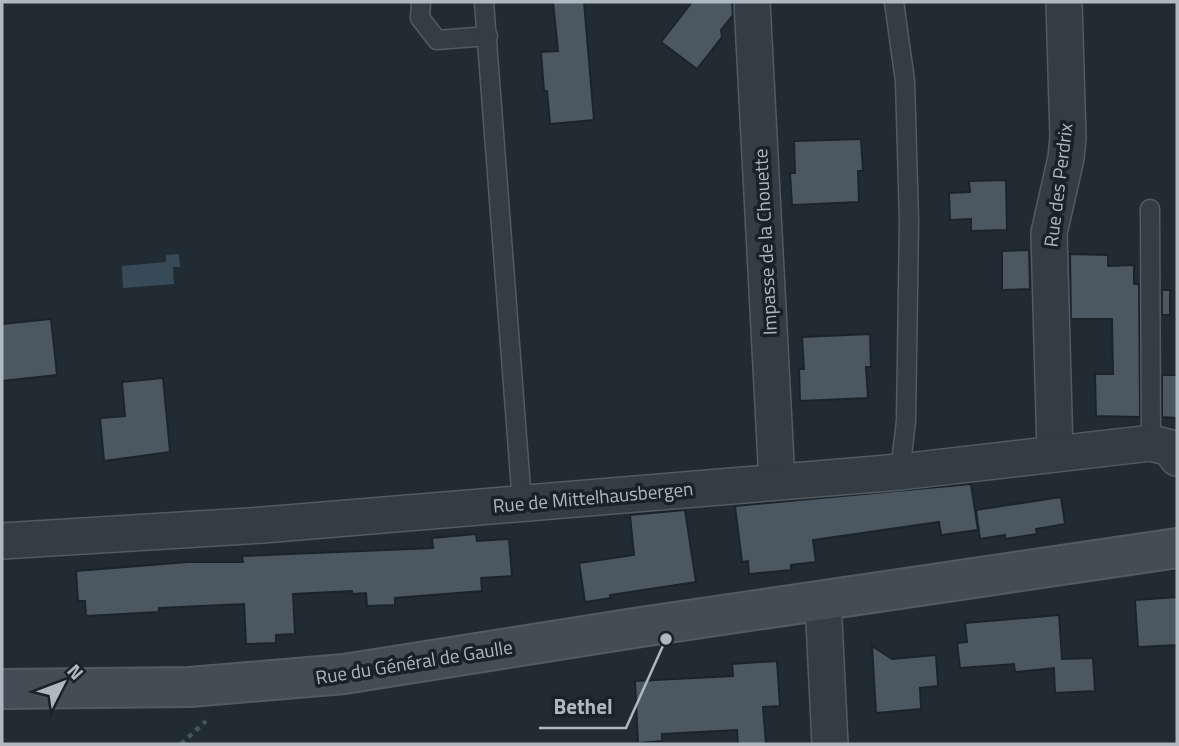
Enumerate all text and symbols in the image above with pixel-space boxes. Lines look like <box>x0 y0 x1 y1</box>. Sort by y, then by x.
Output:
street label: Rue des Perdrix <box>1036 121 1080 249</box>
street label: Impasse de la Chouette <box>745 148 784 336</box>
street label: Rue de Mittelhausbergen <box>492 473 694 520</box>
street label: Rue du Général de Gaulle <box>313 632 515 691</box>
north arrow <box>28 648 98 718</box>
text: N <box>61 657 91 686</box>
callout: Bethel <box>539 686 626 728</box>
text: Bethel <box>553 690 613 722</box>

